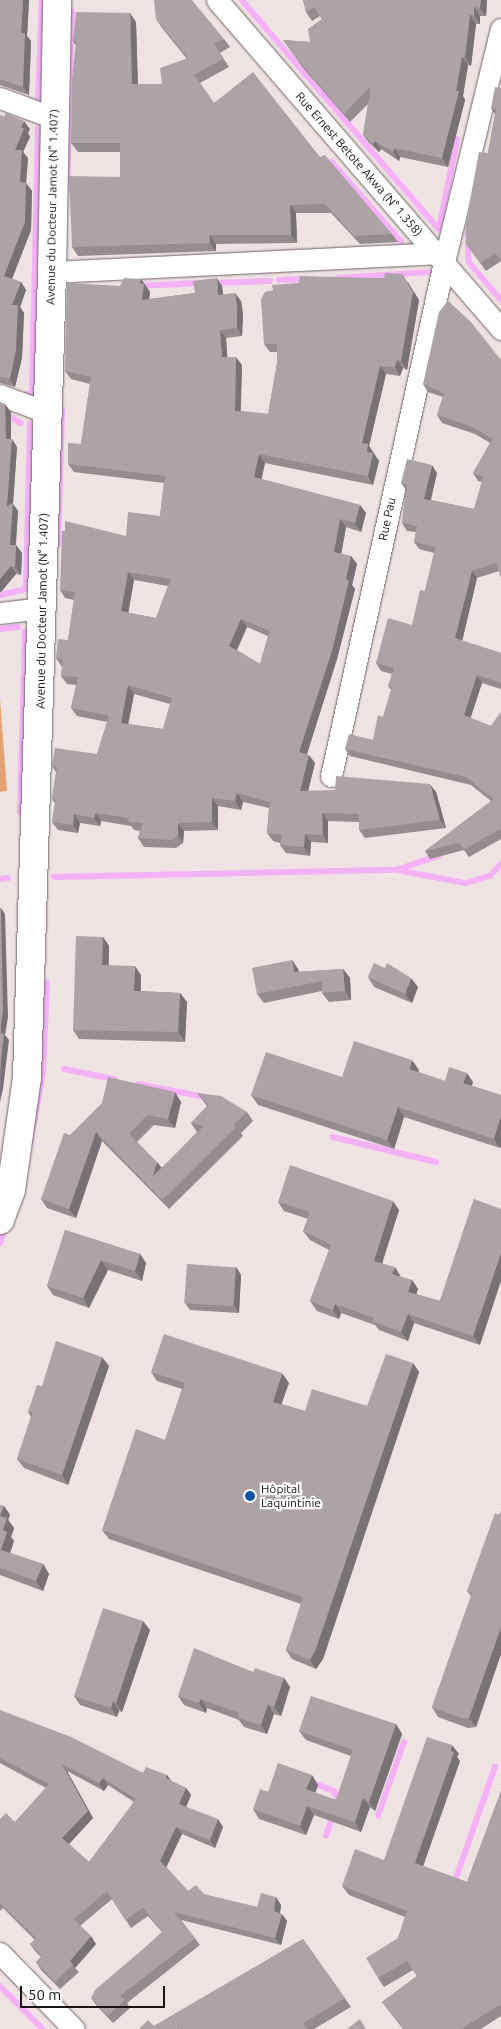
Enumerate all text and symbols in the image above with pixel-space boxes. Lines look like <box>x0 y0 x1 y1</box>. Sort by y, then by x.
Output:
street label: Rue Ernest Betote Akwa (N° 1.358) <box>293 89 425 239</box>
street label: Avenue du Docteur Jamot (N° 1.407) <box>43 109 61 305</box>
street label: Rue Pau <box>375 496 399 542</box>
street label: Avenue du Docteur Jamot (N° 1.407) <box>33 513 51 709</box>
place label: Hôpital Laquintinie <box>261 1482 321 1510</box>
marker: Hôpital Laquintinie <box>243 1489 257 1503</box>
scale bar <box>22 1976 168 2008</box>
text: 50 m <box>28 1986 61 2003</box>

